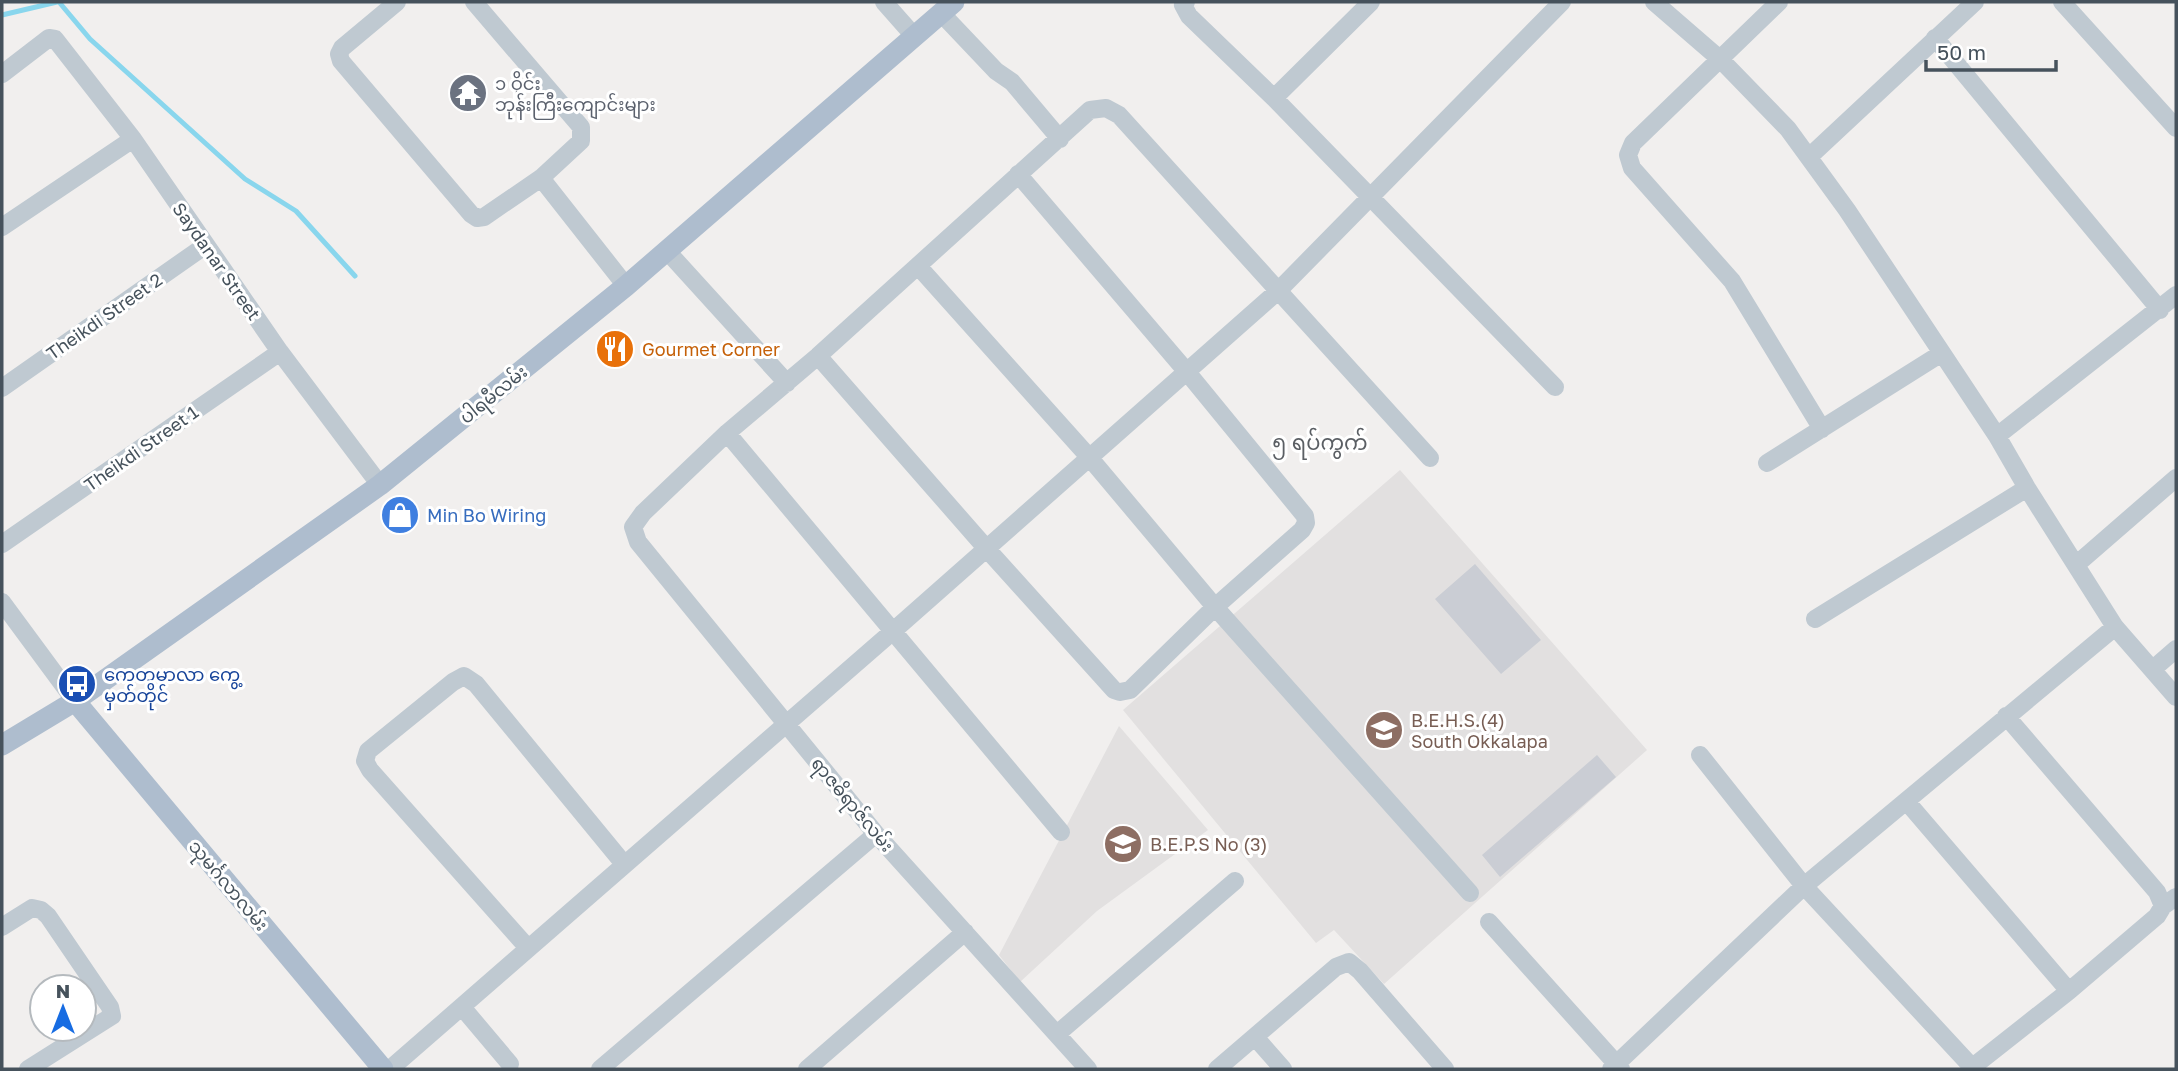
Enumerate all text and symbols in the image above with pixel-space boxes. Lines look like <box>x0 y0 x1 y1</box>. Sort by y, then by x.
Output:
scale bar <box>1926 28 2056 72</box>
text: 50 m <box>1937 39 1986 65</box>
place label: ၁ ဝိုင်း ဘုန်းကြီးကျောင်းများ <box>495 70 656 120</box>
temple icon: ၁ ဝိုင်း ဘုန်းကြီးကျောင်းများ <box>447 72 489 114</box>
street label: Saydanar Street <box>168 198 266 324</box>
street label: Theikdi Street 2 <box>42 268 166 364</box>
restaurant icon: Gourmet Corner <box>594 328 636 370</box>
place label: Gourmet Corner <box>642 338 780 360</box>
street label: ပါရမီလမ်း <box>454 359 534 432</box>
street label: Theikdi Street 1 <box>80 400 202 496</box>
district label: ၅ ရပ်ကွက် <box>1272 427 1368 460</box>
shop icon: Min Bo Wiring <box>379 494 421 536</box>
place label: Min Bo Wiring <box>427 504 546 526</box>
bus stop icon: ကေတုမာလာ ကွေ့ မှတ်တိုင် <box>56 663 98 705</box>
place label: ကေတုမာလာ ကွေ့ မှတ်တိုင် <box>104 663 243 711</box>
school or university icon: B.E.H.S.(4) South Okkalapa <box>1363 709 1405 751</box>
place label: B.E.H.S.(4) South Okkalapa <box>1411 709 1548 752</box>
street label: ရာဇဓိရာဇ်လမ်း <box>803 751 900 859</box>
school or university icon: B.E.P.S No (3) <box>1102 823 1144 865</box>
place label: B.E.P.S No (3) <box>1150 833 1267 855</box>
street label: သုမင်္ဂလာလမ်း <box>181 835 274 938</box>
north arrow <box>28 973 98 1043</box>
text: N <box>56 979 70 1002</box>

